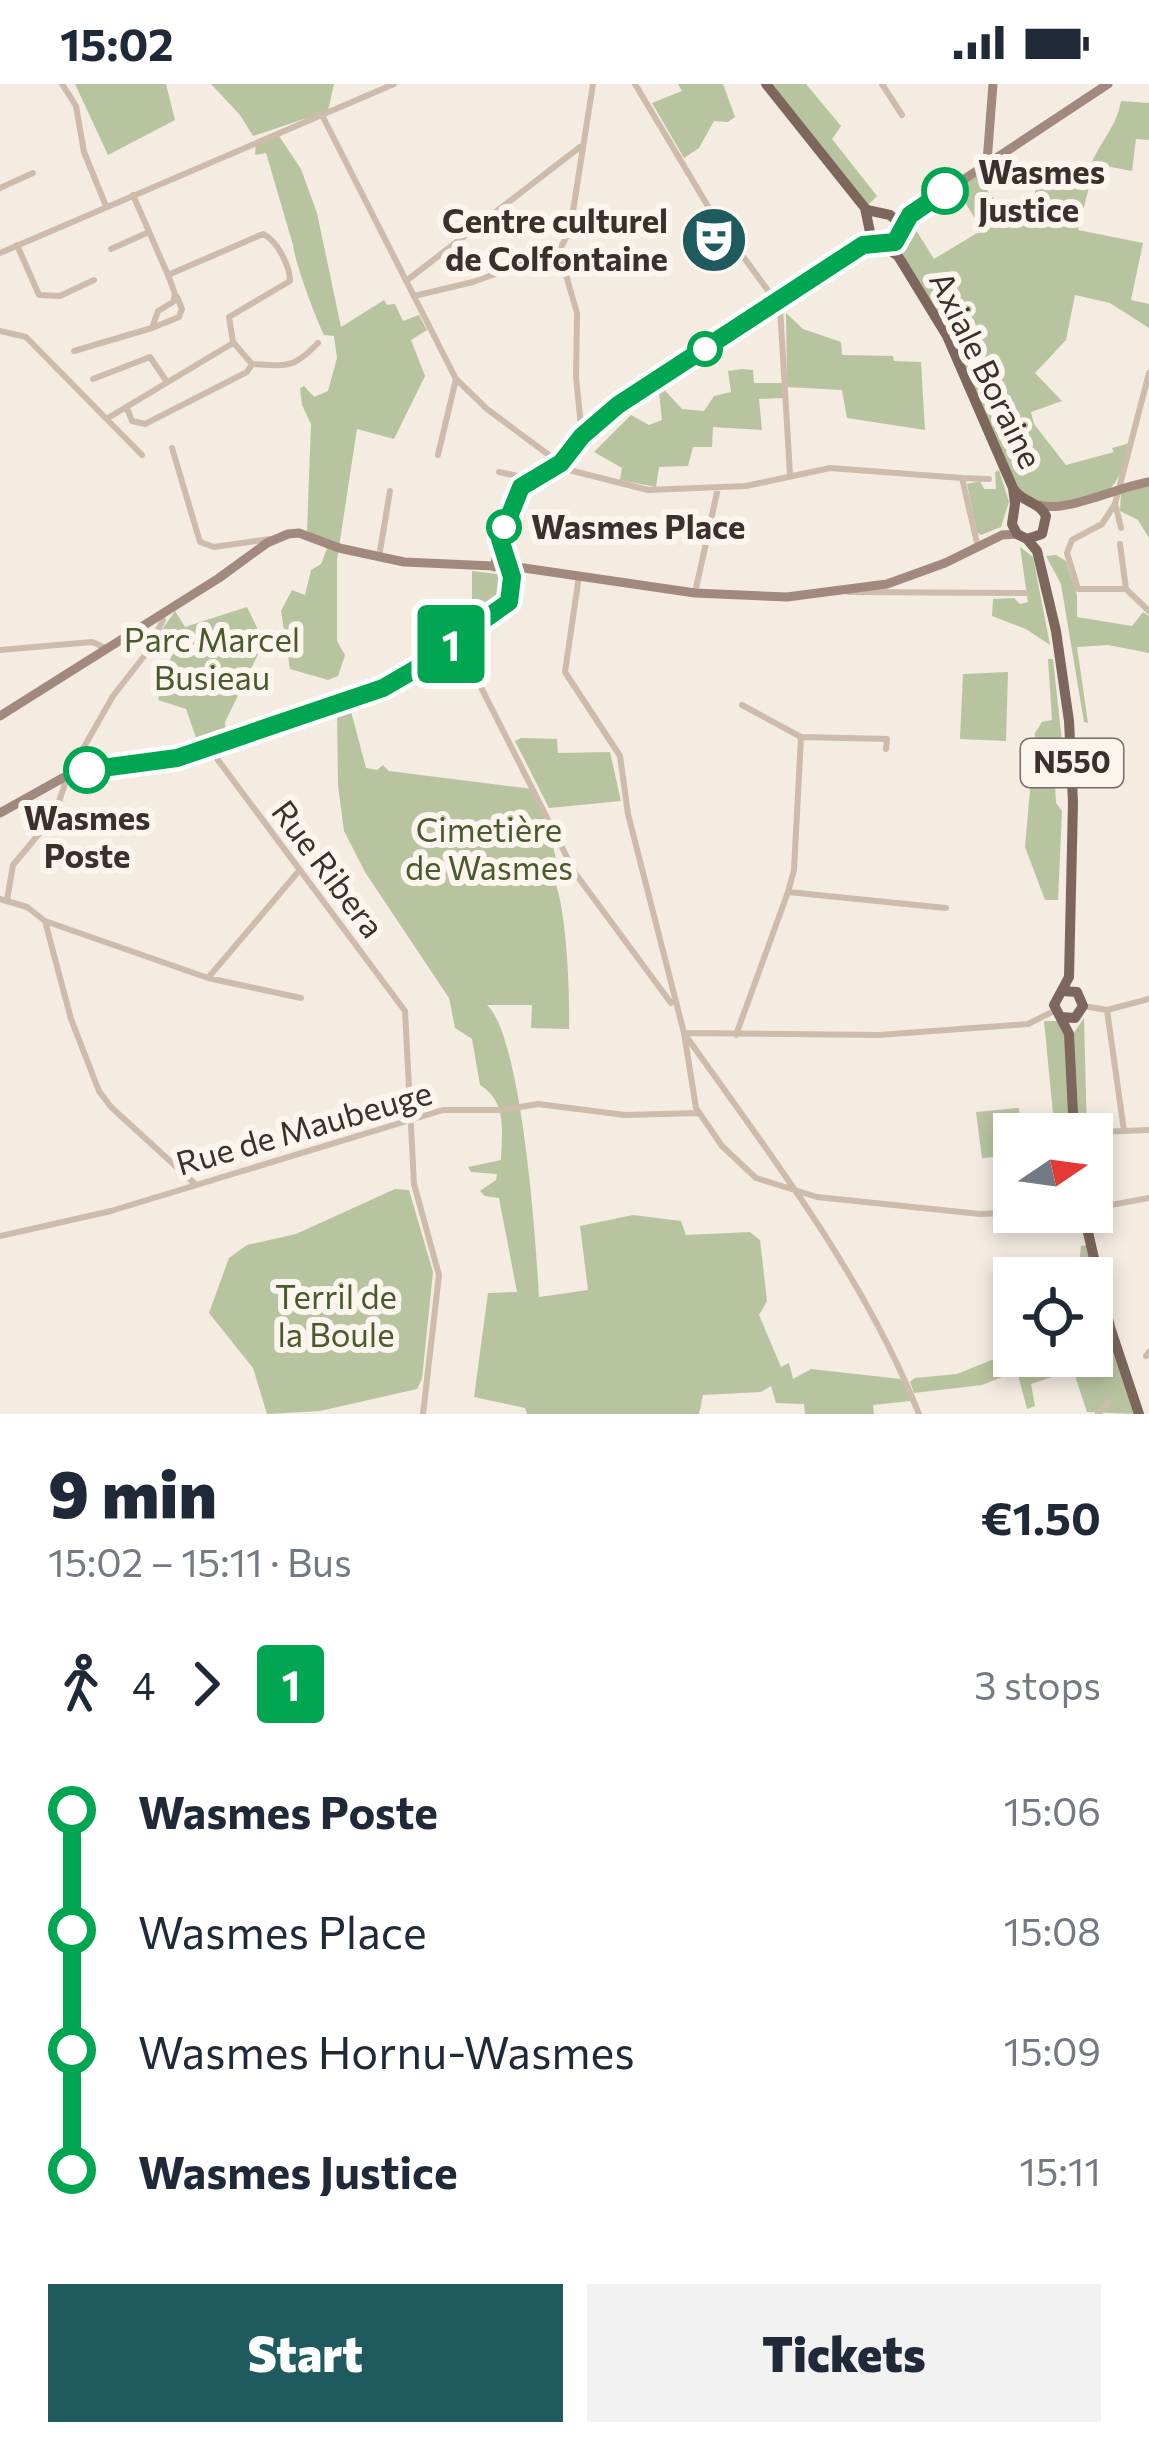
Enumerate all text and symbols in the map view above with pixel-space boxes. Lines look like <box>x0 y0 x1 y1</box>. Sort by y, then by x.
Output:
text: 15:02 <box>60 15 174 70</box>
place label: Wasmes Justice <box>978 150 1105 229</box>
marker: Wasmes Justice <box>923 169 967 213</box>
place label: Centre culturel de Colfontaine <box>442 199 668 278</box>
theatre icon: Centre culturel de Colfontaine <box>679 205 749 275</box>
street label: Axiale Boraine <box>922 264 1053 475</box>
unlabelled marker <box>689 333 721 365</box>
place label: Wasmes Place <box>531 505 745 546</box>
marker: Wasmes Place <box>488 511 520 543</box>
line badge: 1 <box>412 605 490 683</box>
park label: Parc Marcel Busieau <box>124 618 300 697</box>
text: 1 <box>441 618 461 670</box>
road number: N550 <box>1021 739 1123 787</box>
marker: Wasmes Poste <box>65 748 109 792</box>
street label: Rue Ribera <box>264 791 394 945</box>
place label: Wasmes Poste <box>23 796 151 875</box>
park label: Cimetière de Wasmes <box>405 808 573 887</box>
street label: Rue de Maubeuge <box>171 1070 436 1183</box>
north arrow <box>993 1113 1113 1233</box>
map controls <box>993 1113 1113 1377</box>
button: locate <box>993 1257 1113 1377</box>
park label: Terril de la Boule <box>275 1275 397 1354</box>
text: 9 min <box>48 1451 217 1532</box>
text: €1.50 <box>981 1489 1101 1544</box>
text: 15:02 – 15:11 · Bus <box>48 1537 352 1585</box>
icon: walk <box>48 1651 114 1717</box>
icon: forward <box>173 1651 239 1717</box>
text: 1 <box>281 1658 300 1710</box>
text: 4 <box>132 1660 155 1708</box>
text: 3 stops <box>974 1660 1101 1708</box>
text: Wasmes Poste <box>138 1783 438 1838</box>
text: 15:06 <box>1004 1786 1101 1834</box>
text: Wasmes Place <box>138 1903 427 1958</box>
text: 15:08 <box>1004 1906 1101 1954</box>
text: Wasmes Hornu-Wasmes <box>138 2023 635 2078</box>
text: 15:09 <box>1004 2026 1101 2074</box>
text: Wasmes Justice <box>138 2143 458 2198</box>
text: 15:11 <box>1019 2146 1101 2194</box>
button: Start <box>48 2284 563 2422</box>
button: Tickets <box>587 2284 1101 2422</box>

